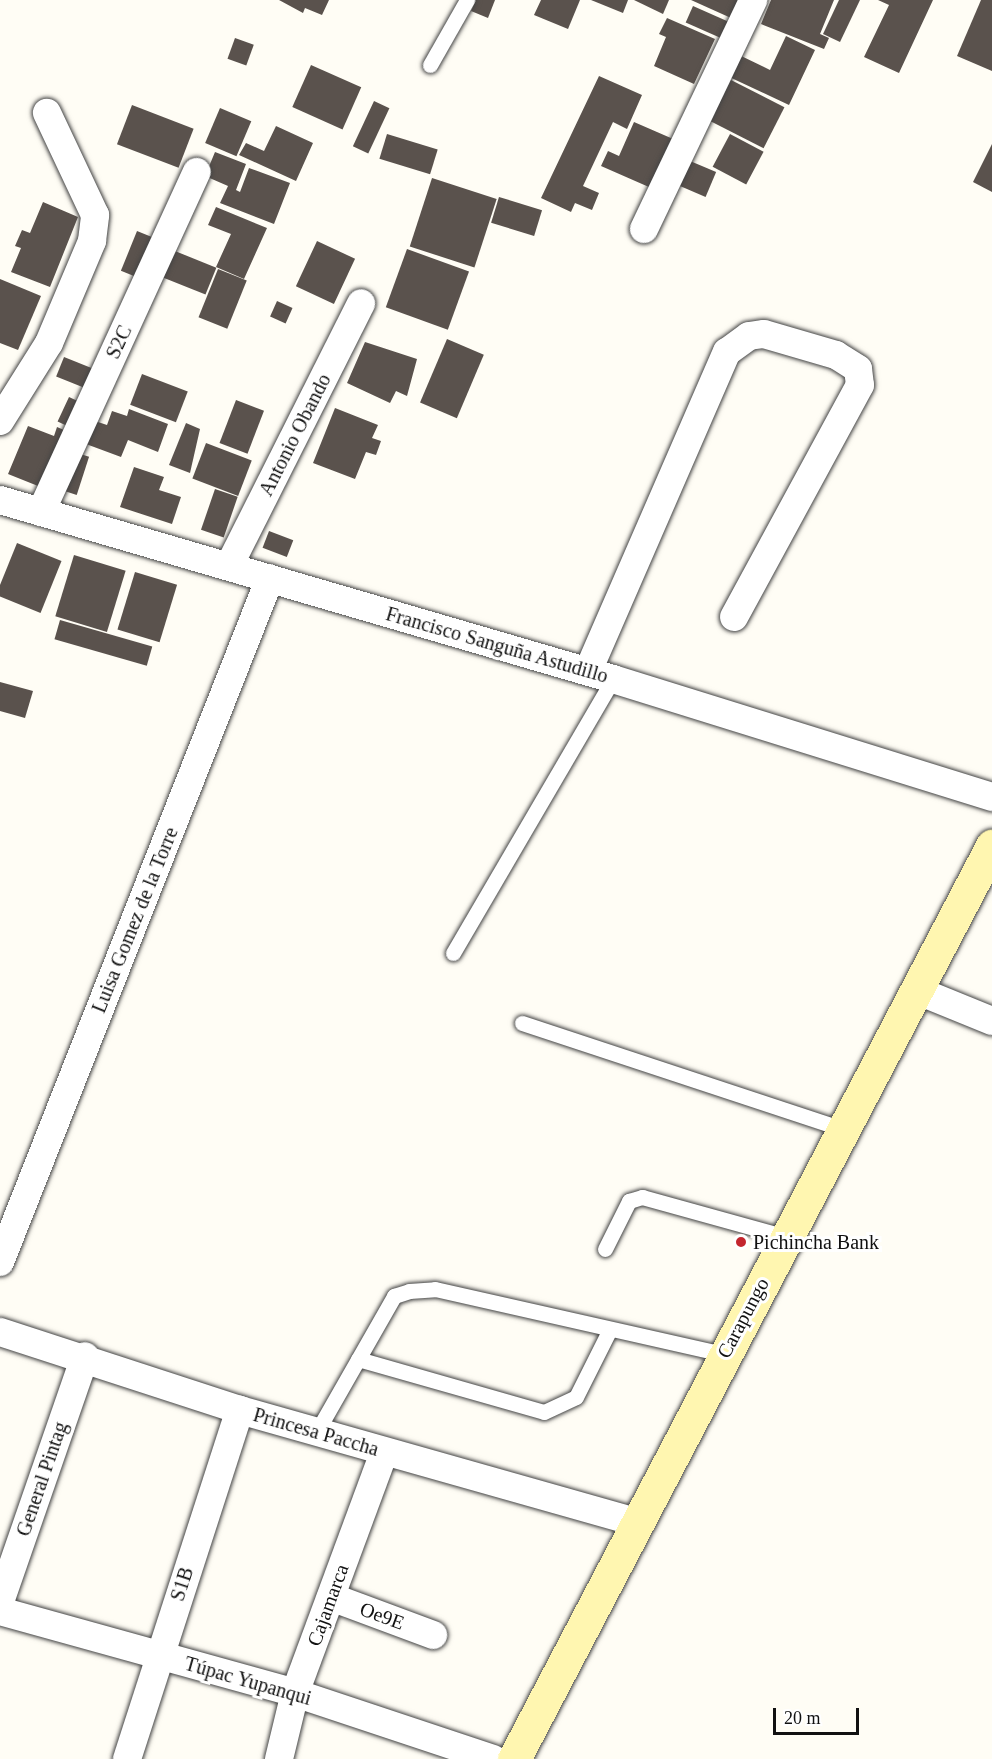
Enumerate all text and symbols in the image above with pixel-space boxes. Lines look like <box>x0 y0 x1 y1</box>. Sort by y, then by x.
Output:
street label: S2C <box>101 321 137 363</box>
street label: Antonio Obando <box>254 370 336 500</box>
street label: Francisco Sanguña Astudillo <box>383 602 611 688</box>
street label: Luisa Gomez de la Torre <box>87 823 183 1017</box>
place label: Pichincha Bank <box>753 1230 879 1254</box>
marker: Pichincha Bank <box>734 1235 748 1249</box>
street label: Carapungo <box>712 1274 774 1362</box>
street label: Princesa Paccha <box>251 1403 381 1461</box>
street label: General Pintag <box>11 1419 73 1539</box>
street label: Cajamarca <box>302 1561 354 1649</box>
street label: S1B <box>165 1564 199 1604</box>
street label: Oe9E <box>357 1597 407 1635</box>
street label: Túpac Yupanqui <box>181 1651 315 1711</box>
scale bar <box>776 1696 862 1734</box>
text: 20 m <box>784 1708 821 1728</box>

